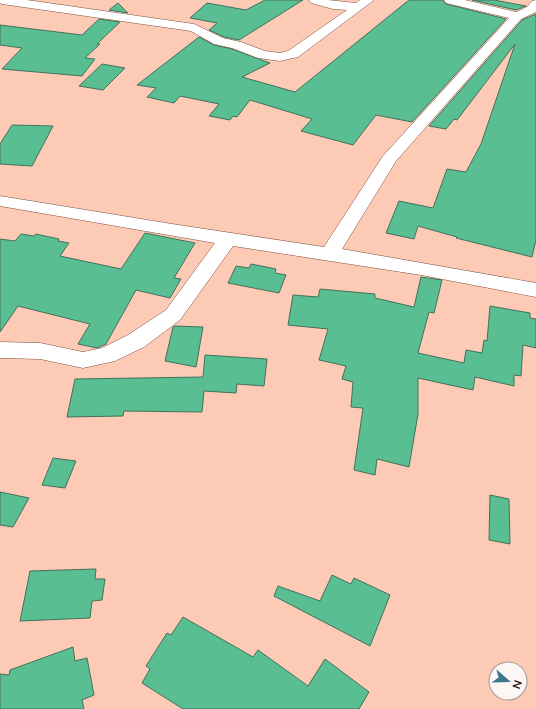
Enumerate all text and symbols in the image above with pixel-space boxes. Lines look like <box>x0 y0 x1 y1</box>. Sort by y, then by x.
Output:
north arrow <box>488 661 528 701</box>
text: N <box>509 678 525 691</box>

